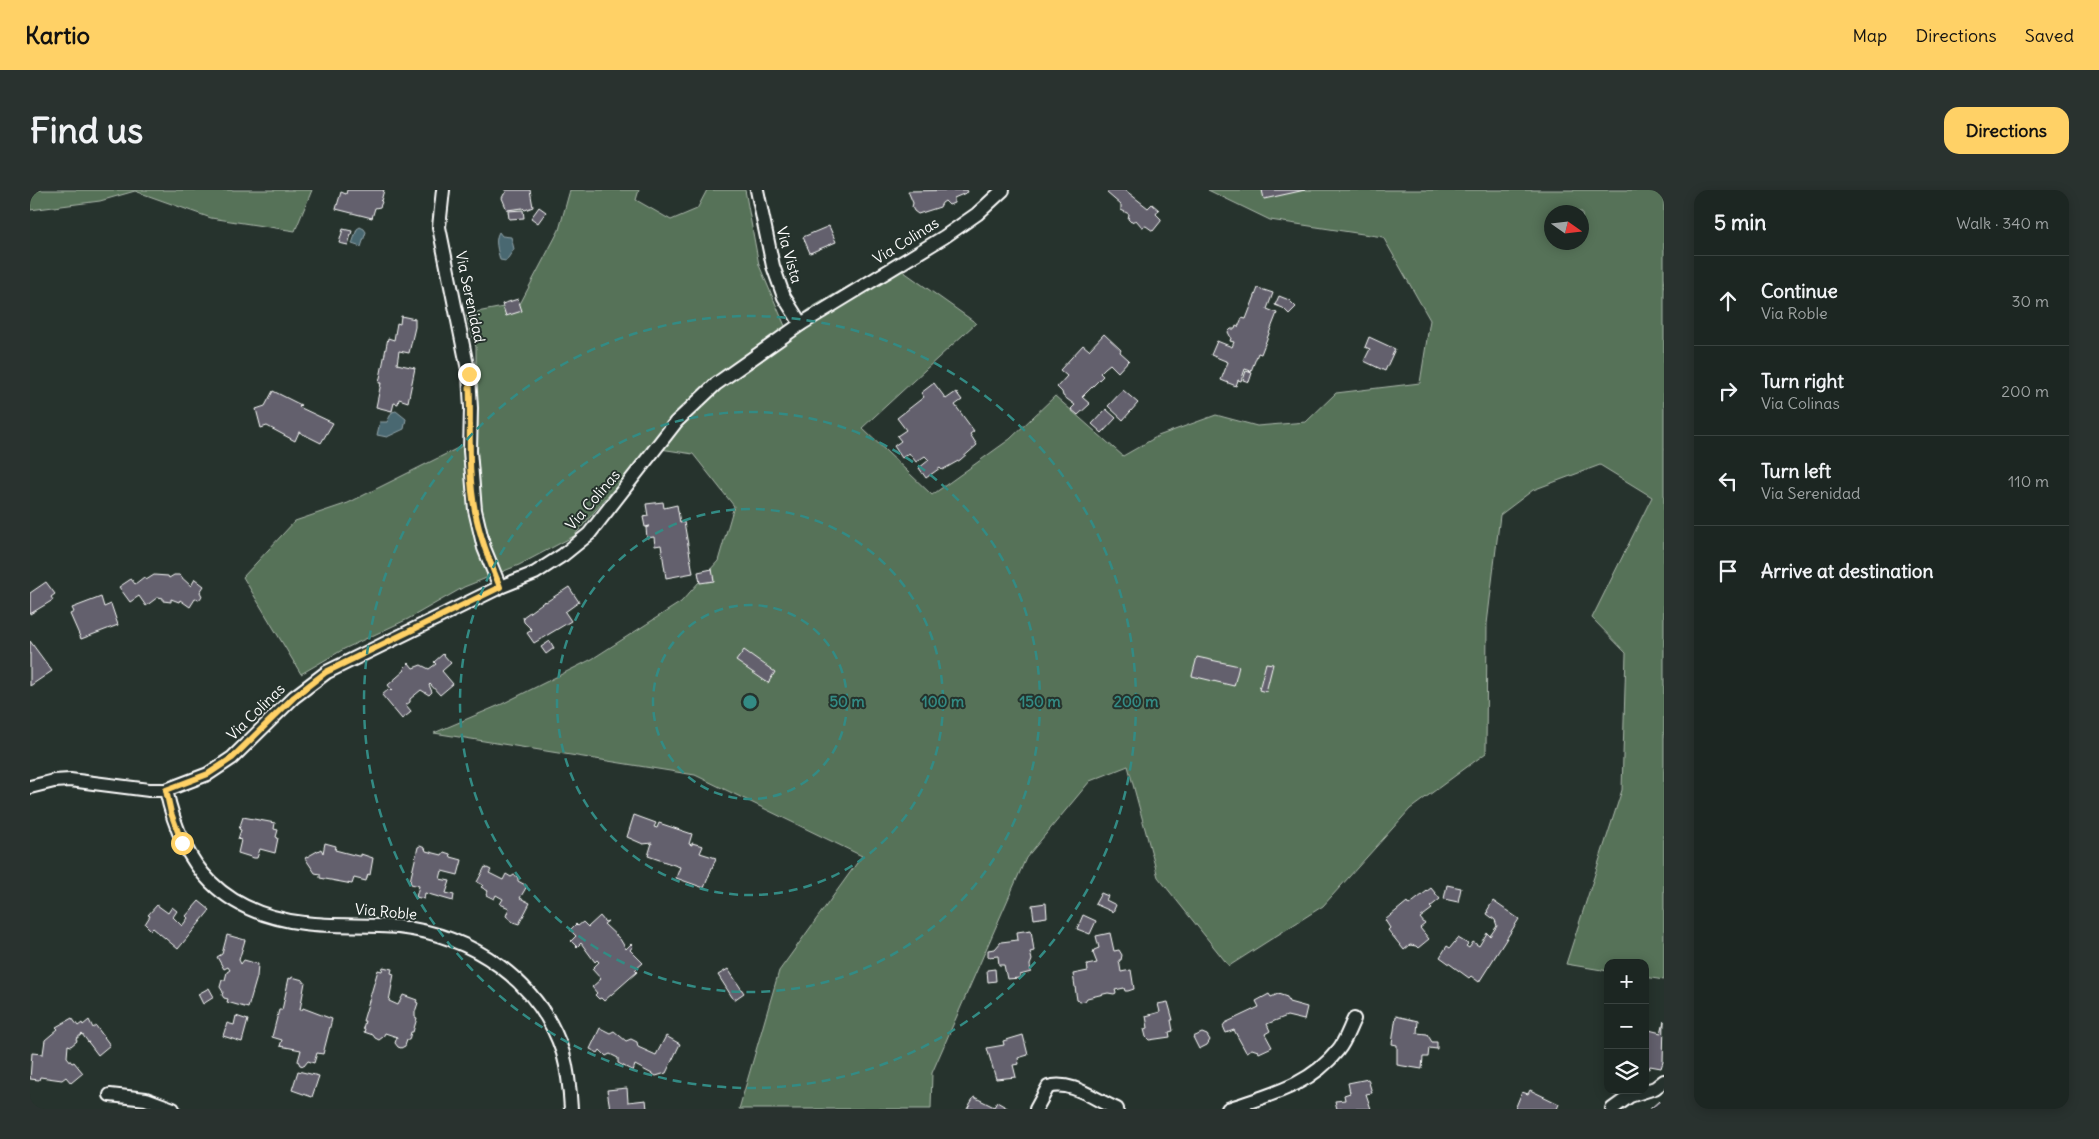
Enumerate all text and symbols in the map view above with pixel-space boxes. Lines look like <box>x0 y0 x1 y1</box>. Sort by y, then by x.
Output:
text: Kartio <box>25 20 90 50</box>
text: Map <box>1852 24 1887 47</box>
text: Directions <box>1915 24 1997 47</box>
text: Saved <box>2025 24 2074 47</box>
button: Directions <box>1944 107 2069 154</box>
text: Find us <box>30 108 143 152</box>
north arrow <box>1544 205 1589 250</box>
text: 5 min <box>1714 209 1766 236</box>
street label: Via Colinas <box>869 213 942 268</box>
text: Walk · 340 m <box>1956 213 2049 233</box>
street label: Via Vista <box>772 224 807 286</box>
street label: Via Serenidad <box>452 249 490 345</box>
text: Continue <box>1761 279 1838 303</box>
icon: ahead <box>1714 287 1742 315</box>
text: 30 m <box>2012 291 2049 311</box>
text: Via Roble <box>1761 303 1828 323</box>
route end <box>458 363 481 386</box>
text: Turn right <box>1761 369 1844 393</box>
icon: right <box>1714 377 1742 405</box>
text: 200 m <box>2001 381 2049 401</box>
text: Via Colinas <box>1761 393 1840 413</box>
text: Turn left <box>1761 459 1831 483</box>
street label: Via Colinas <box>561 465 624 534</box>
icon: left <box>1714 467 1742 495</box>
text: 110 m <box>2008 471 2049 491</box>
text: Via Serenidad <box>1761 483 1860 503</box>
icon: arrive <box>1714 557 1742 585</box>
text: Arrive at destination <box>1761 559 1934 583</box>
street label: Via Colinas <box>222 679 289 744</box>
text: 50 m <box>829 692 865 711</box>
text: 100 m <box>922 692 964 711</box>
text: 150 m <box>1019 692 1061 711</box>
text: 200 m <box>1114 692 1158 711</box>
centre of rings <box>741 693 759 711</box>
route start <box>171 832 194 855</box>
street label: Via Roble <box>354 899 418 924</box>
map controls <box>1604 959 1649 1094</box>
button: + <box>1604 959 1649 1004</box>
button: − <box>1604 1004 1649 1049</box>
button: layers <box>1604 1049 1649 1094</box>

